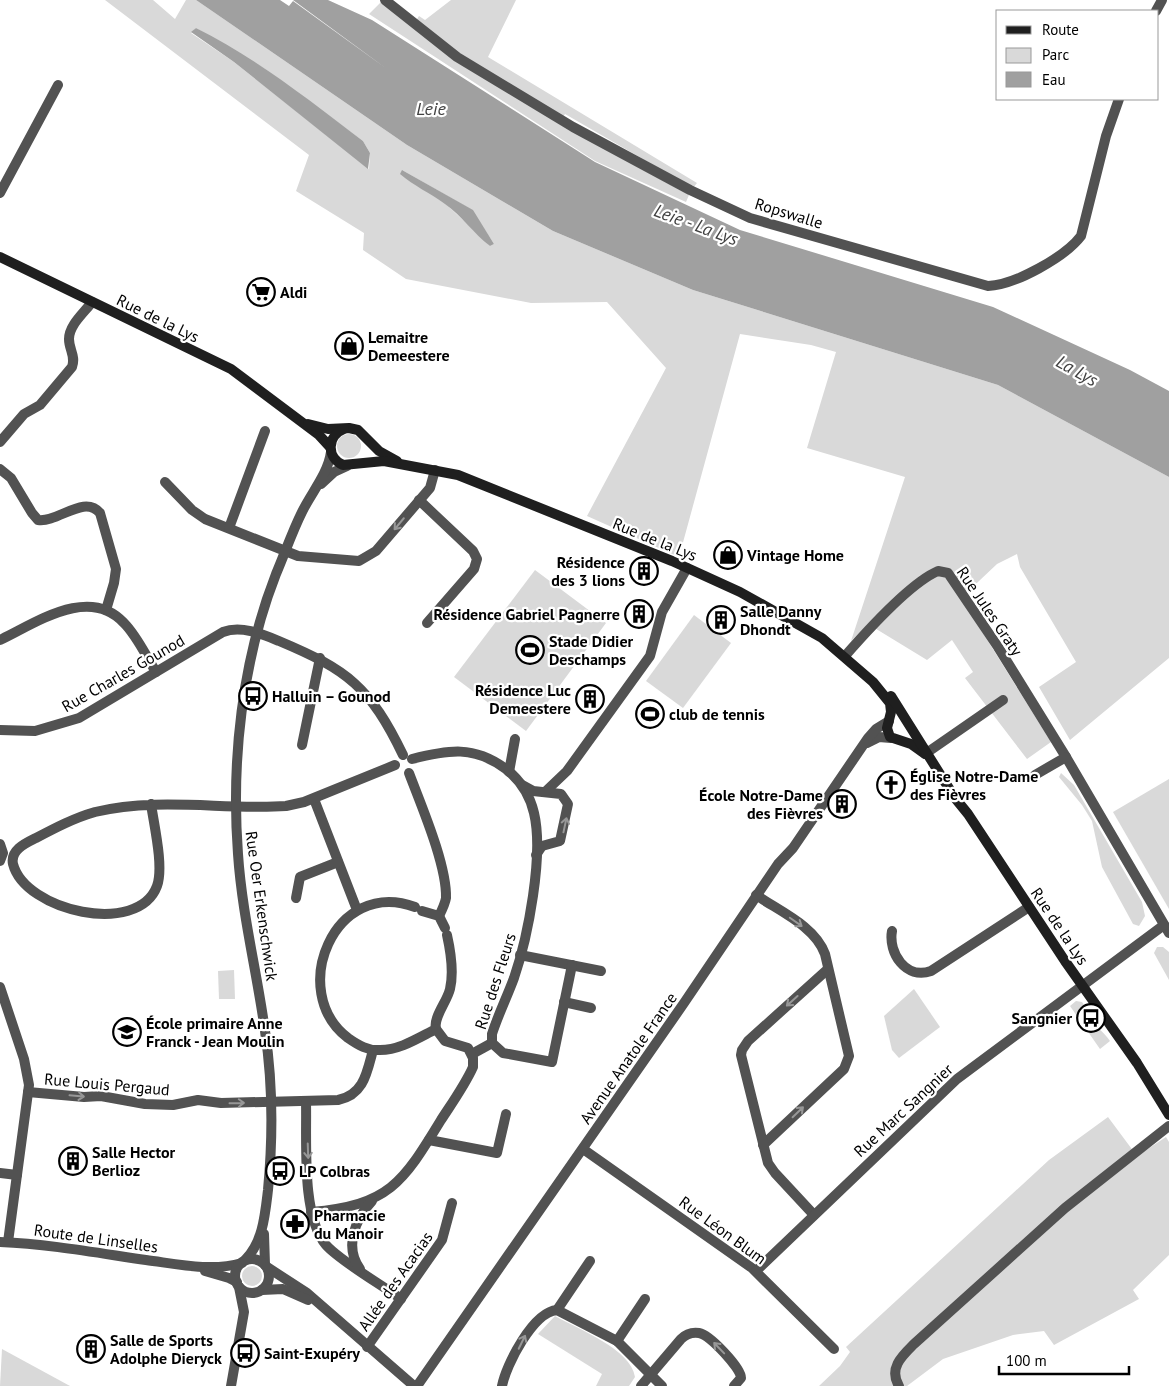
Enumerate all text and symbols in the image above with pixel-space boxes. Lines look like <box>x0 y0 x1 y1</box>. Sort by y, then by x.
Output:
legend <box>996 10 1159 100</box>
text: Route <box>1042 20 1079 39</box>
text: Parc <box>1042 45 1069 64</box>
text: Eau <box>1042 70 1066 89</box>
water label: Leie <box>416 97 446 120</box>
street label: Ropswalle <box>753 193 825 233</box>
water label: Leie - La Lys <box>651 199 742 251</box>
supermarket icon: Aldi <box>246 277 276 307</box>
place label: Aldi <box>280 282 307 302</box>
street label: Rue de la Lys <box>114 289 203 347</box>
place label: Lemaitre Demeestere <box>368 327 450 365</box>
shop icon: Lemaitre Demeestere <box>334 331 364 361</box>
water label: La Lys <box>1052 350 1103 392</box>
street label: Rue de la Lys <box>610 513 700 565</box>
one-way arrow <box>394 517 405 530</box>
shop icon: Vintage Home <box>713 540 743 570</box>
place label: Vintage Home <box>746 545 844 565</box>
place label: Résidence des 3 lions <box>551 552 625 590</box>
building icon: Résidence des 3 lions <box>629 556 659 586</box>
street label: Rue Jules Graty <box>953 562 1028 660</box>
building icon: Résidence Gabriel Pagnerre <box>624 599 654 629</box>
place label: Salle Danny Dhondt <box>740 601 822 639</box>
place label: Résidence Gabriel Pagnerre <box>433 604 620 624</box>
building icon: Salle Danny Dhondt <box>706 605 736 635</box>
street label: Rue Charles Gounod <box>58 630 188 716</box>
place label: Stade Didier Deschamps <box>549 631 634 669</box>
sports icon: Stade Didier Deschamps <box>515 635 545 665</box>
place label: Résidence Luc Demeestere <box>475 680 571 718</box>
bus stop icon: Halluin – Gounod <box>238 681 268 711</box>
building icon: Résidence Luc Demeestere <box>575 684 605 714</box>
place label: Halluin – Gounod <box>272 686 391 706</box>
sports icon: club de tennis <box>635 699 665 729</box>
place label: club de tennis <box>669 704 765 724</box>
place label: Église Notre-Dame des Fièvres <box>910 766 1038 804</box>
church icon: Église Notre-Dame des Fièvres <box>876 770 906 800</box>
place label: École Notre-Dame des Fièvres <box>699 785 823 823</box>
building icon: École Notre-Dame des Fièvres <box>827 789 857 819</box>
one-way arrow <box>561 817 570 833</box>
street label: Rue Oer Erkenschwick <box>242 830 282 983</box>
street label: Rue de la Lys <box>1027 883 1093 969</box>
one-way arrow <box>789 917 803 927</box>
street label: Rue des Fleurs <box>470 930 520 1032</box>
street label: Avenue Anatole France <box>575 988 681 1128</box>
one-way arrow <box>786 995 799 1007</box>
bus stop icon: Sangnier <box>1076 1003 1106 1033</box>
place label: Sangnier <box>1012 1008 1072 1028</box>
place label: École primaire Anne Franck - Jean Moulin <box>146 1013 284 1051</box>
school or university icon: École primaire Anne Franck - Jean Moulin <box>112 1017 142 1047</box>
street label: Rue Marc Sangnier <box>849 1059 957 1161</box>
street label: Rue Louis Pergaud <box>43 1069 171 1099</box>
one-way arrow <box>69 1092 85 1101</box>
one-way arrow <box>228 1098 245 1108</box>
one-way arrow <box>792 1106 805 1118</box>
place label: Salle Hector Berlioz <box>92 1142 175 1180</box>
one-way arrow <box>303 1142 312 1158</box>
building icon: Salle Hector Berlioz <box>58 1146 88 1176</box>
bus stop icon: LP Colbras <box>265 1156 295 1186</box>
place label: LP Colbras <box>299 1161 370 1181</box>
street label: Rue Léon Blum <box>675 1192 771 1268</box>
place label: Pharmacie du Manoir <box>314 1205 386 1243</box>
pharmacy icon: Pharmacie du Manoir <box>280 1209 310 1239</box>
street label: Route de Linselles <box>33 1219 160 1257</box>
street label: Allée des Acacias <box>353 1227 437 1335</box>
place label: Salle de Sports Adolphe Dieryck <box>110 1330 222 1368</box>
building icon: Salle de Sports Adolphe Dieryck <box>76 1334 106 1364</box>
one-way arrow <box>518 1335 527 1350</box>
bus stop icon: Saint-Exupéry <box>230 1338 260 1368</box>
one-way arrow <box>713 1342 725 1355</box>
place label: Saint-Exupéry <box>264 1343 360 1363</box>
scale bar <box>999 1344 1129 1376</box>
text: 100 m <box>1006 1351 1047 1370</box>

